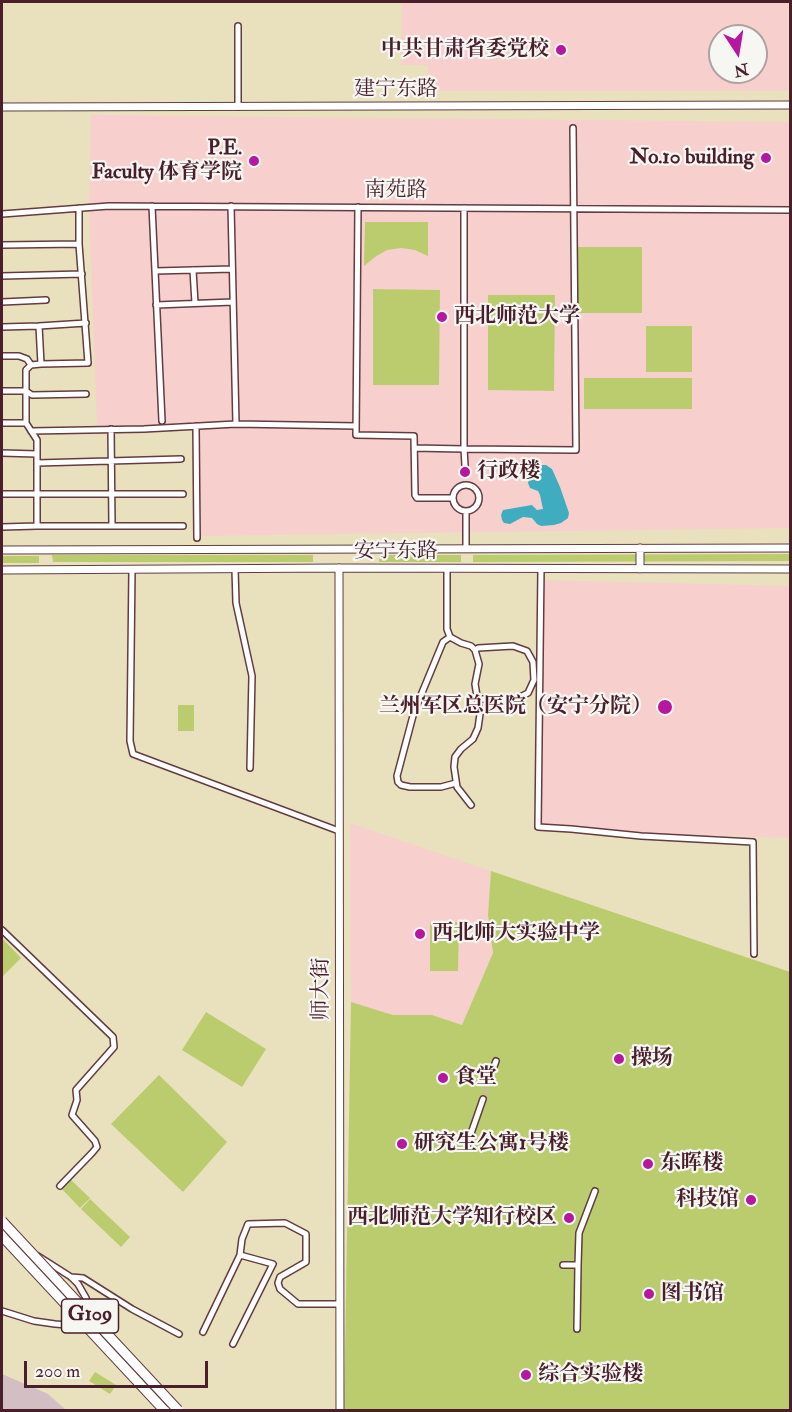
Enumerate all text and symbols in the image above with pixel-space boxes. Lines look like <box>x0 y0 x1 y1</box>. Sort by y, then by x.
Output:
north arrow <box>708 24 768 84</box>
place label: 中共甘肃省委党校 <box>381 37 549 63</box>
marker: 中共甘肃省委党校 <box>554 43 568 57</box>
text: N <box>732 58 750 81</box>
street label: 建宁东路 <box>354 77 438 103</box>
place label: P.E. Faculty 体育学院 <box>92 136 242 186</box>
place label: No.10 building <box>630 145 754 171</box>
marker: No.10 building <box>759 151 773 165</box>
marker: P.E. Faculty 体育学院 <box>247 154 261 168</box>
street label: 南苑路 <box>365 178 427 204</box>
place label: 西北师范大学 <box>454 304 580 330</box>
marker: 西北师范大学 <box>435 310 449 324</box>
place label: 行政楼 <box>477 459 540 485</box>
marker: 行政楼 <box>458 465 472 479</box>
street label: 安宁东路 <box>354 539 438 565</box>
place label: 兰州军区总医院（安宁分院） <box>379 694 652 720</box>
marker: 兰州军区总医院（安宁分院） <box>656 698 674 716</box>
place label: 西北师大实验中学 <box>432 921 600 947</box>
marker: 西北师大实验中学 <box>413 927 427 941</box>
street label: 师大街 <box>309 958 335 1020</box>
place label: 操场 <box>631 1046 673 1072</box>
marker: 操场 <box>612 1052 626 1066</box>
place label: 食堂 <box>455 1065 497 1091</box>
marker: 食堂 <box>436 1071 450 1085</box>
place label: 研究生公寓1号楼 <box>414 1131 568 1157</box>
marker: 研究生公寓1号楼 <box>395 1137 409 1151</box>
place label: 东晖楼 <box>660 1151 723 1177</box>
marker: 东晖楼 <box>641 1157 655 1171</box>
place label: 科技馆 <box>676 1187 739 1213</box>
marker: 科技馆 <box>744 1193 758 1207</box>
place label: 西北师范大学知行校区 <box>347 1205 557 1231</box>
marker: 西北师范大学知行校区 <box>562 1211 576 1225</box>
place label: 图书馆 <box>661 1281 724 1307</box>
marker: 图书馆 <box>642 1287 656 1301</box>
road number: G109 <box>62 1299 118 1333</box>
scale bar <box>27 1349 212 1387</box>
text: 200 m <box>35 1360 80 1383</box>
place label: 综合实验楼 <box>538 1362 643 1388</box>
marker: 综合实验楼 <box>519 1368 533 1382</box>

